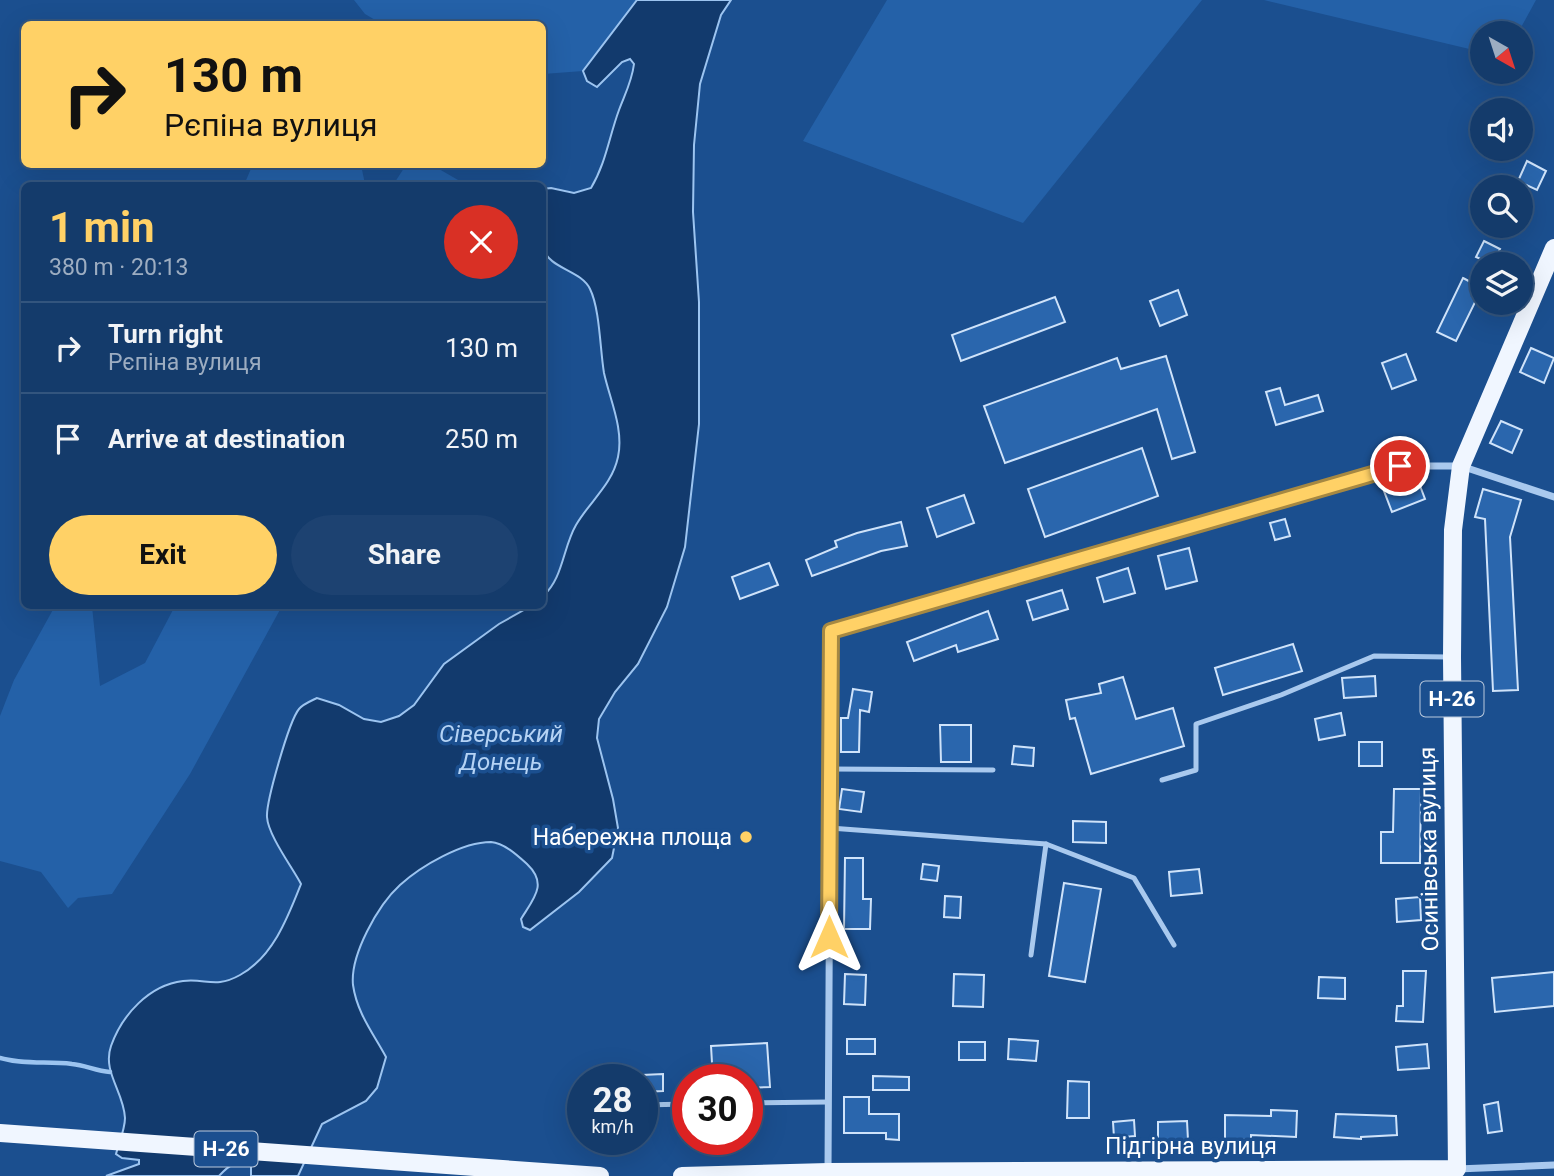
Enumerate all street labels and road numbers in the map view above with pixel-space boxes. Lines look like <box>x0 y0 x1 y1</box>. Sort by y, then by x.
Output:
road number: Н-26 <box>1420 682 1484 716</box>
street label: Осинівська вулиця <box>1414 746 1444 952</box>
road number: Н-26 <box>194 1132 258 1166</box>
street label: Підгірна вулиця <box>1105 1133 1277 1160</box>

